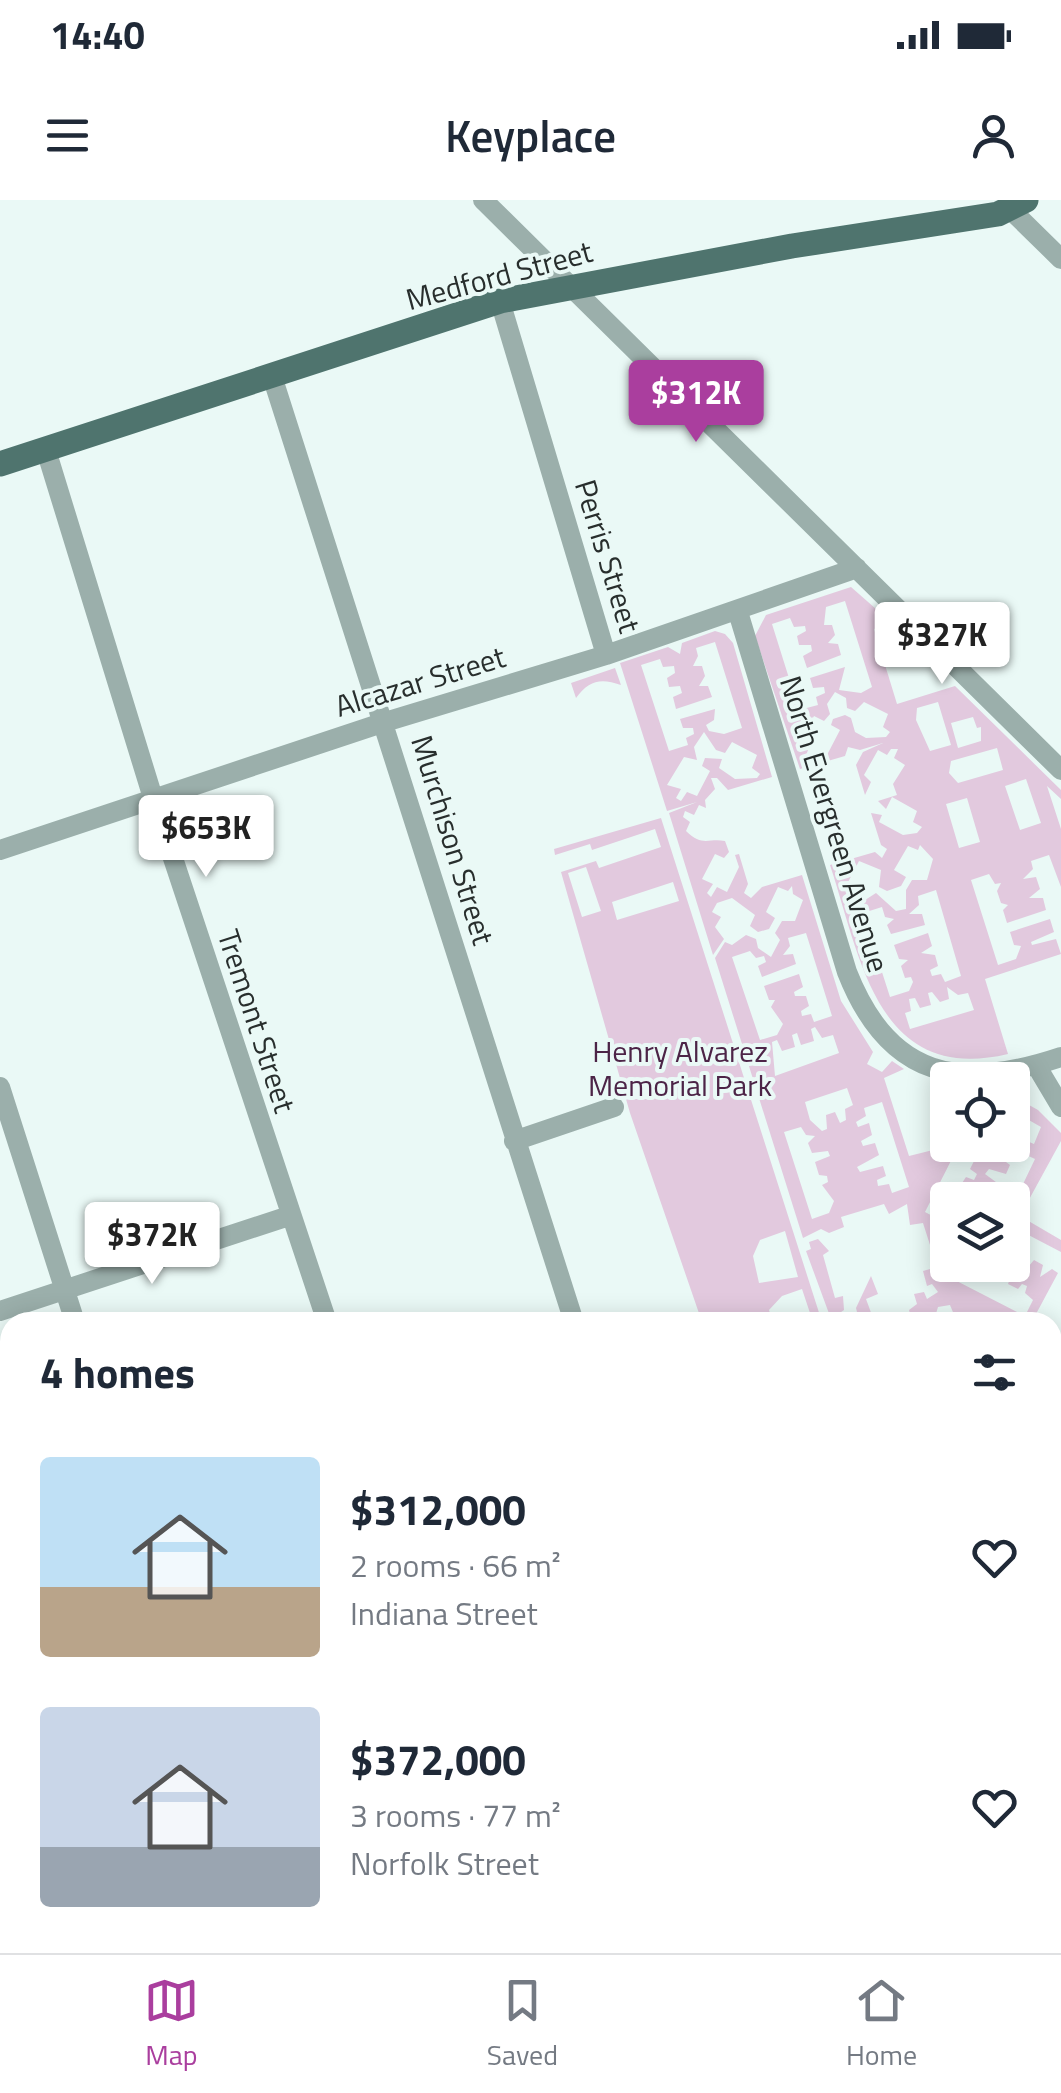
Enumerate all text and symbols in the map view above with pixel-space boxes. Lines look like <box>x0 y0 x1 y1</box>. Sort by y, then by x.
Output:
text: 14:40 <box>50 6 145 64</box>
text: Keyplace <box>445 101 616 169</box>
icon: menu <box>40 108 95 163</box>
icon: person <box>966 108 1021 163</box>
street label: Medford Street <box>401 228 598 322</box>
pin: $312K <box>626 360 766 445</box>
text: $312K <box>651 368 741 416</box>
street label: Perris Street <box>563 474 653 639</box>
pin: $327K <box>872 602 1012 687</box>
text: $327K <box>897 610 987 658</box>
street label: Alcazar Street <box>329 633 511 729</box>
street label: North Evergreen Avenue <box>768 670 902 978</box>
street label: Murchison Street <box>399 730 507 951</box>
pin: $653K <box>136 795 276 880</box>
text: $653K <box>161 803 251 851</box>
street label: Tremont Street <box>206 924 308 1119</box>
park label: Henry Alvarez Memorial Park <box>588 1028 772 1108</box>
map controls <box>930 1062 1030 1282</box>
button: locate <box>930 1062 1030 1162</box>
button: layers <box>930 1182 1030 1282</box>
pin: $372K <box>82 1202 222 1287</box>
text: $372K <box>107 1210 197 1258</box>
text: 4 homes <box>40 1340 195 1404</box>
icon: filters <box>967 1345 1022 1400</box>
text: $312,000 <box>350 1477 526 1541</box>
icon: home <box>120 1497 240 1617</box>
icon: heart <box>967 1530 1022 1585</box>
text: 2 rooms · 66 m² <box>350 1541 561 1589</box>
text: Indiana Street <box>350 1589 538 1637</box>
text: $372,000 <box>350 1727 526 1791</box>
icon: home <box>120 1747 240 1867</box>
icon: heart <box>967 1780 1022 1835</box>
text: 3 rooms · 77 m² <box>350 1791 561 1839</box>
text: Norfolk Street <box>350 1839 539 1887</box>
tab: Map <box>144 1973 199 2076</box>
tab: Saved <box>487 1973 558 2076</box>
tab: Home <box>846 1973 917 2076</box>

